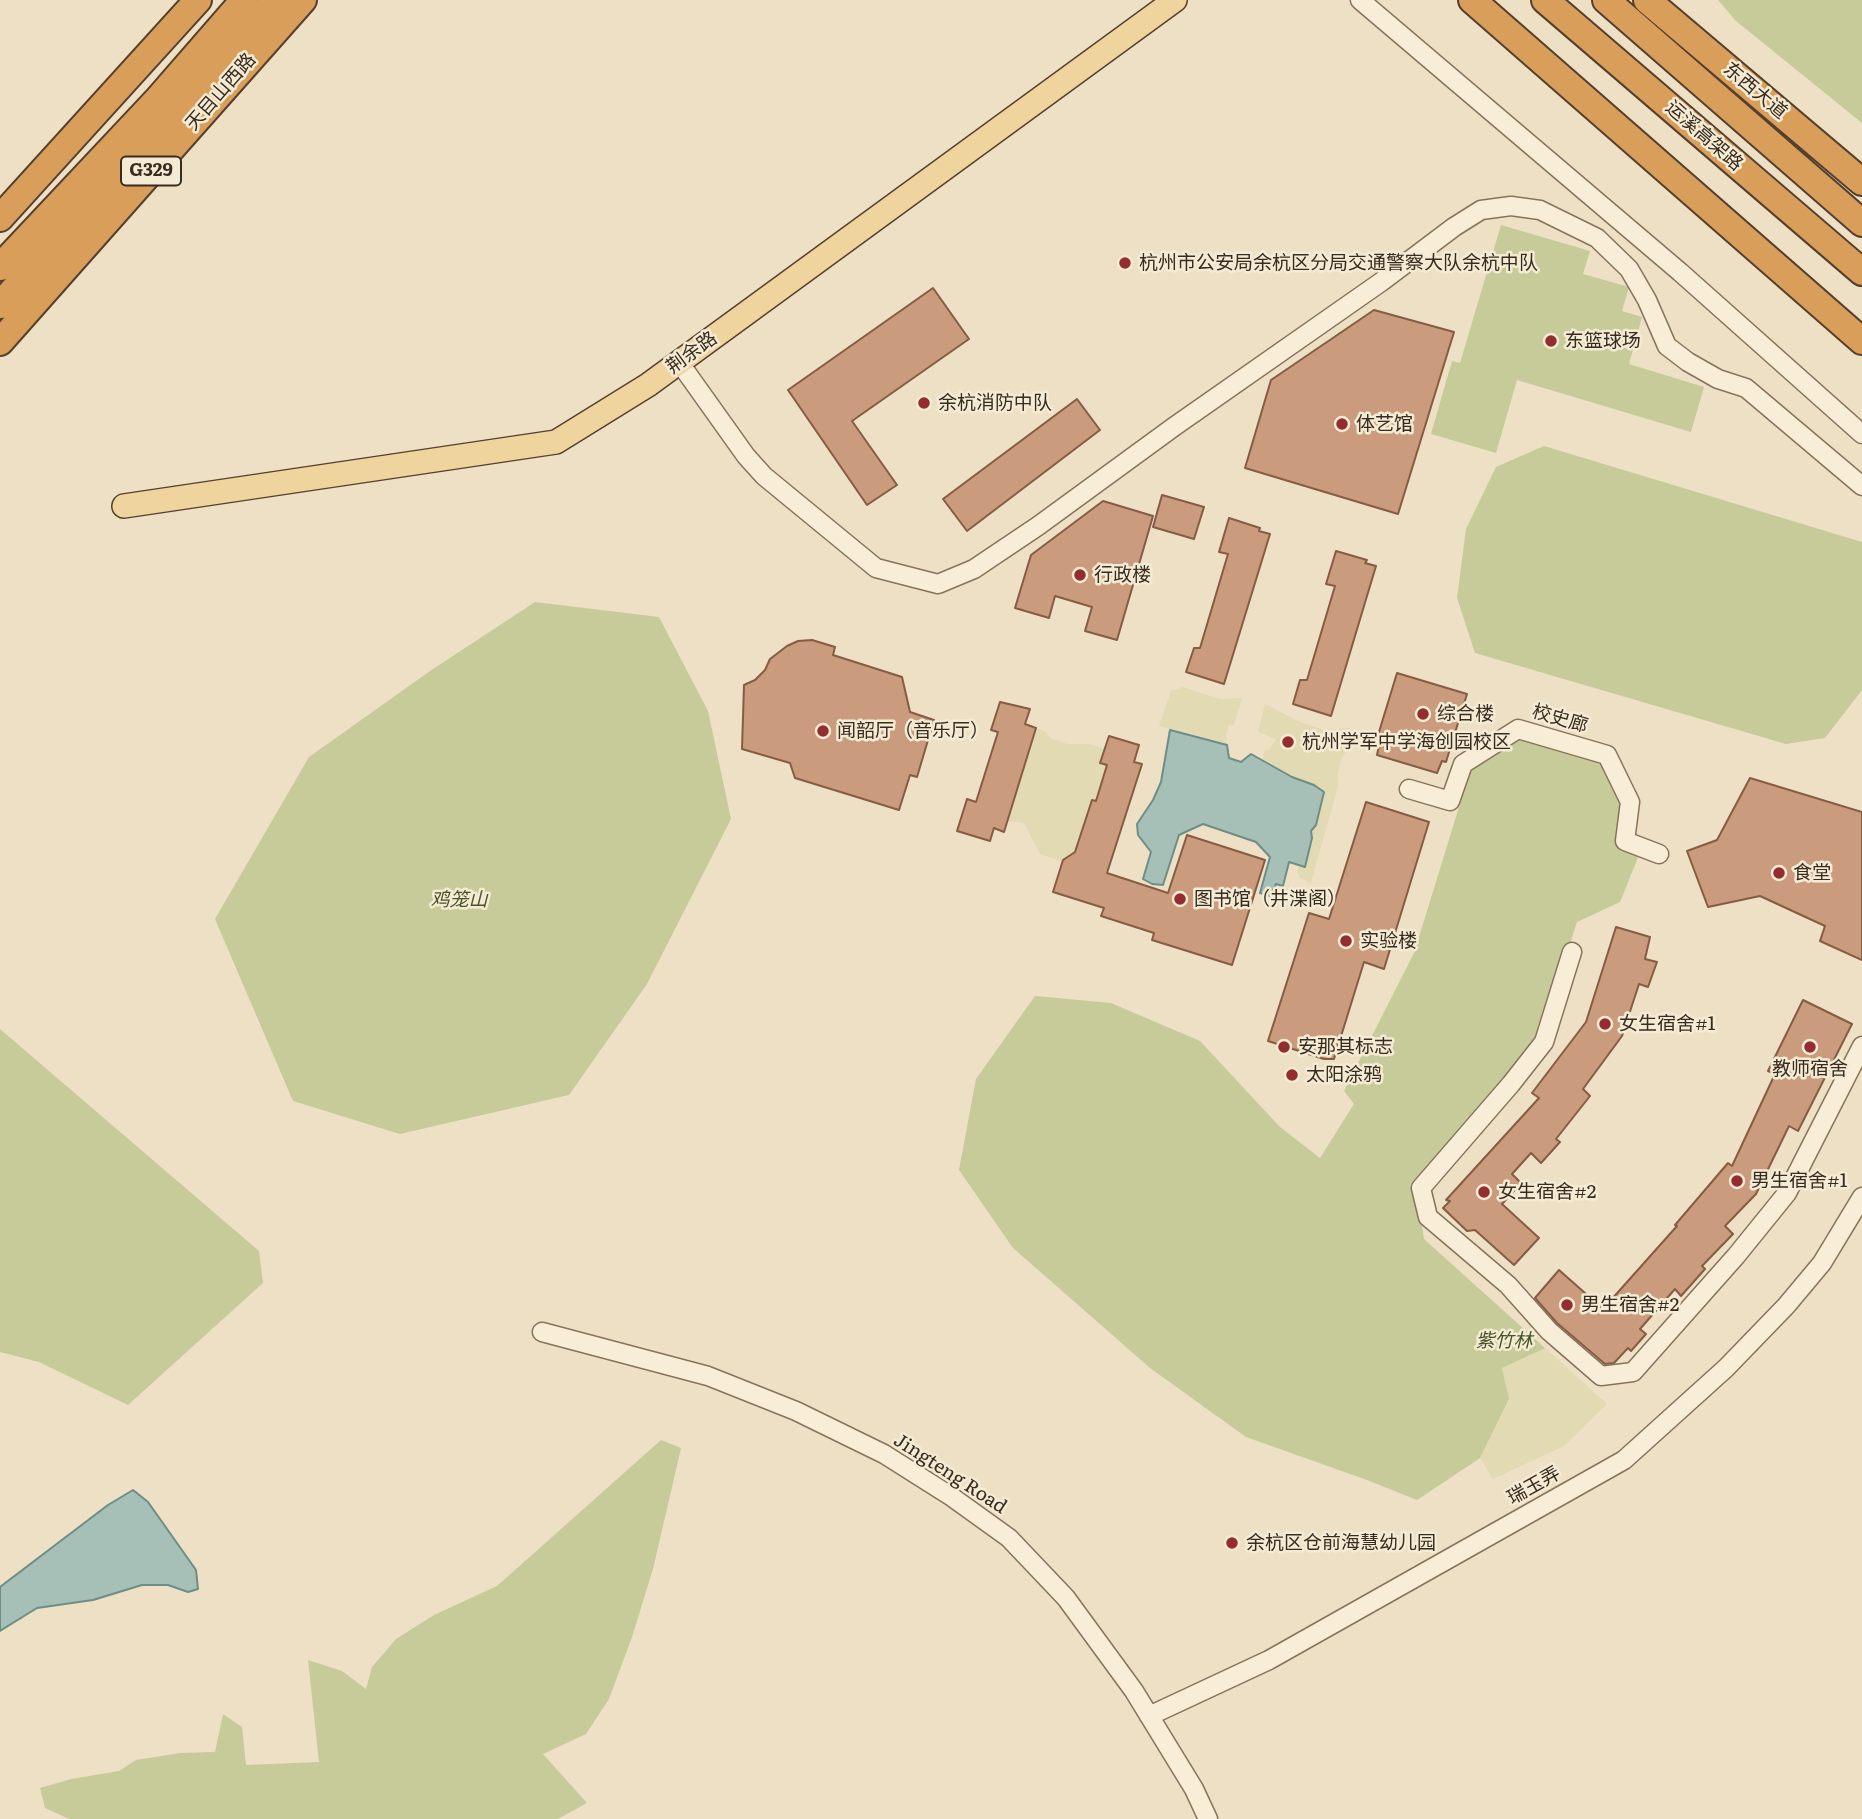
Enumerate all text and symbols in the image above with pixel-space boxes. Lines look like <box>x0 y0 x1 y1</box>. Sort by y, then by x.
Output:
street label: 天目山西路 <box>181 49 261 135</box>
street label: 东西大道 <box>1719 58 1791 124</box>
street label: 运溪高架路 <box>1661 96 1747 176</box>
road number: G329 <box>121 156 181 186</box>
place label: 杭州市公安局余杭区分局交通警察大队余杭中队 <box>1139 252 1538 274</box>
marker: 杭州市公安局余杭区分局交通警察大队余杭中队 <box>1117 255 1133 271</box>
street label: 荆余路 <box>662 327 722 379</box>
place label: 东篮球场 <box>1565 330 1641 352</box>
marker: 东篮球场 <box>1543 333 1559 349</box>
place label: 余杭消防中队 <box>938 392 1052 414</box>
marker: 余杭消防中队 <box>916 395 932 411</box>
place label: 体艺馆 <box>1356 413 1413 435</box>
marker: 体艺馆 <box>1334 416 1350 432</box>
place label: 行政楼 <box>1094 564 1151 586</box>
marker: 行政楼 <box>1072 567 1088 583</box>
street label: 校史廊 <box>1529 700 1591 738</box>
place label: 综合楼 <box>1437 703 1494 725</box>
marker: 综合楼 <box>1415 706 1431 722</box>
place label: 闻韶厅（音乐厅） <box>837 720 989 742</box>
marker: 闻韶厅（音乐厅） <box>815 723 831 739</box>
place label: 杭州学军中学海创园校区 <box>1302 731 1511 753</box>
marker: 杭州学军中学海创园校区 <box>1280 734 1296 750</box>
place label: 食堂 <box>1793 862 1831 884</box>
marker: 食堂 <box>1771 865 1787 881</box>
place label: 图书馆（井渫阁） <box>1194 888 1346 910</box>
park label: 鸡笼山 <box>431 889 487 911</box>
marker: 图书馆（井渫阁） <box>1172 891 1188 907</box>
place label: 实验楼 <box>1360 930 1417 952</box>
marker: 实验楼 <box>1338 933 1354 949</box>
place label: 女生宿舍#1 <box>1619 1013 1716 1035</box>
marker: 女生宿舍#1 <box>1597 1016 1613 1032</box>
place label: 安那其标志 <box>1298 1036 1393 1058</box>
marker: 安那其标志 <box>1276 1039 1292 1055</box>
marker: 教师宿舍 <box>1802 1039 1818 1055</box>
place label: 教师宿舍 <box>1772 1058 1848 1080</box>
place label: 太阳涂鸦 <box>1306 1064 1382 1086</box>
marker: 太阳涂鸦 <box>1284 1067 1300 1083</box>
place label: 男生宿舍#1 <box>1751 1170 1848 1192</box>
marker: 男生宿舍#1 <box>1729 1173 1745 1189</box>
place label: 女生宿舍#2 <box>1498 1181 1596 1203</box>
marker: 女生宿舍#2 <box>1476 1184 1492 1200</box>
place label: 男生宿舍#2 <box>1581 1294 1679 1316</box>
marker: 男生宿舍#2 <box>1559 1297 1575 1313</box>
park label: 紫竹林 <box>1476 1330 1532 1352</box>
street label: Jingteng Road <box>889 1429 1011 1519</box>
street label: 瑞玉弄 <box>1504 1462 1564 1510</box>
place label: 余杭区仓前海慧幼儿园 <box>1246 1532 1436 1554</box>
marker: 余杭区仓前海慧幼儿园 <box>1224 1535 1240 1551</box>

